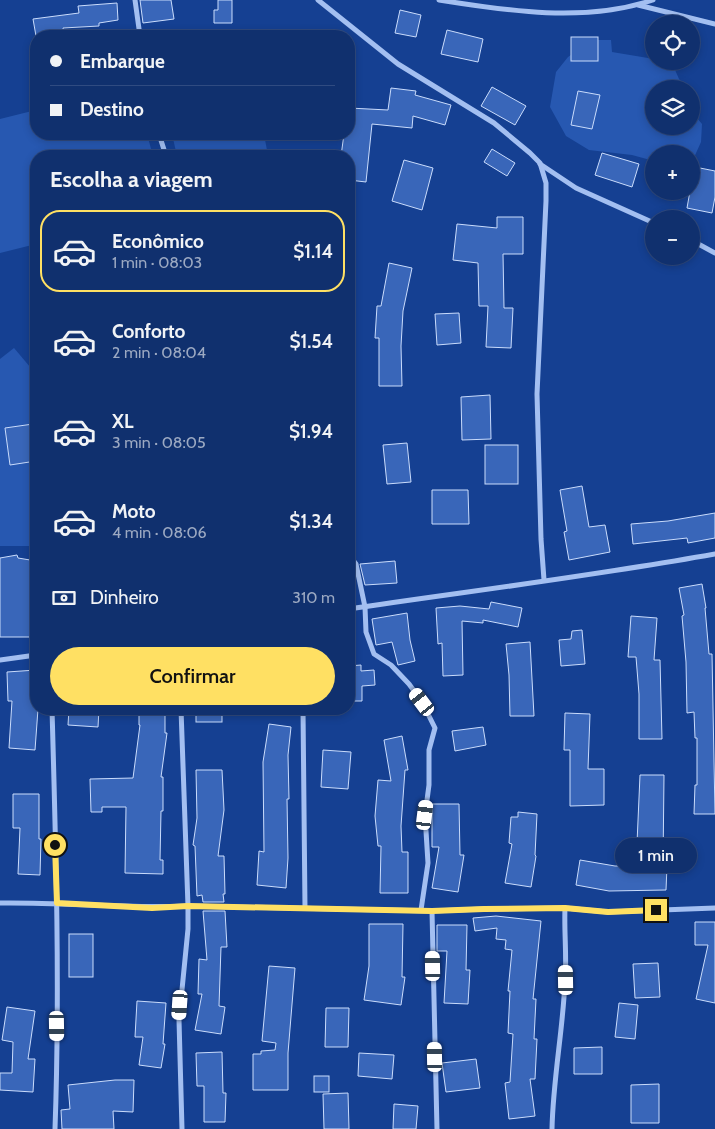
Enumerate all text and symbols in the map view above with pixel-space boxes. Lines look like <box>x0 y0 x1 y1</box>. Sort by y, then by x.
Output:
map controls <box>645 15 700 265</box>
button: locate <box>645 15 700 70</box>
text: Embarque <box>80 50 165 73</box>
button: layers <box>645 80 700 135</box>
text: Destino <box>80 98 144 121</box>
button: + <box>645 145 700 200</box>
text: Escolha a viagem <box>50 166 213 193</box>
button: − <box>645 210 700 265</box>
icon: car <box>52 229 97 274</box>
text: Econômico <box>112 230 204 253</box>
text: $1.14 <box>293 240 333 263</box>
text: 1 min · 08:03 <box>112 253 202 272</box>
icon: car <box>52 319 97 364</box>
text: Conforto <box>112 320 185 343</box>
text: $1.54 <box>289 330 333 353</box>
text: 2 min · 08:04 <box>112 343 206 362</box>
icon: car <box>52 409 97 454</box>
text: XL <box>112 410 133 433</box>
text: $1.94 <box>289 420 333 443</box>
text: 3 min · 08:05 <box>112 433 206 452</box>
icon: car <box>52 499 97 544</box>
text: Moto <box>112 500 156 523</box>
text: $1.34 <box>289 510 333 533</box>
text: 4 min · 08:06 <box>112 523 207 542</box>
icon: cash <box>50 584 78 612</box>
text: Dinheiro <box>90 586 159 609</box>
text: 310 m <box>292 588 335 607</box>
button: Confirmar <box>50 647 335 705</box>
car <box>406 686 437 718</box>
car <box>415 799 434 831</box>
route start <box>44 834 66 856</box>
callout: 1 min <box>615 838 697 872</box>
text: 1 min <box>638 846 674 865</box>
route end <box>645 899 667 921</box>
car <box>425 951 440 981</box>
car <box>558 965 573 995</box>
car <box>171 990 188 1020</box>
car <box>49 1011 64 1041</box>
car <box>427 1042 442 1072</box>

